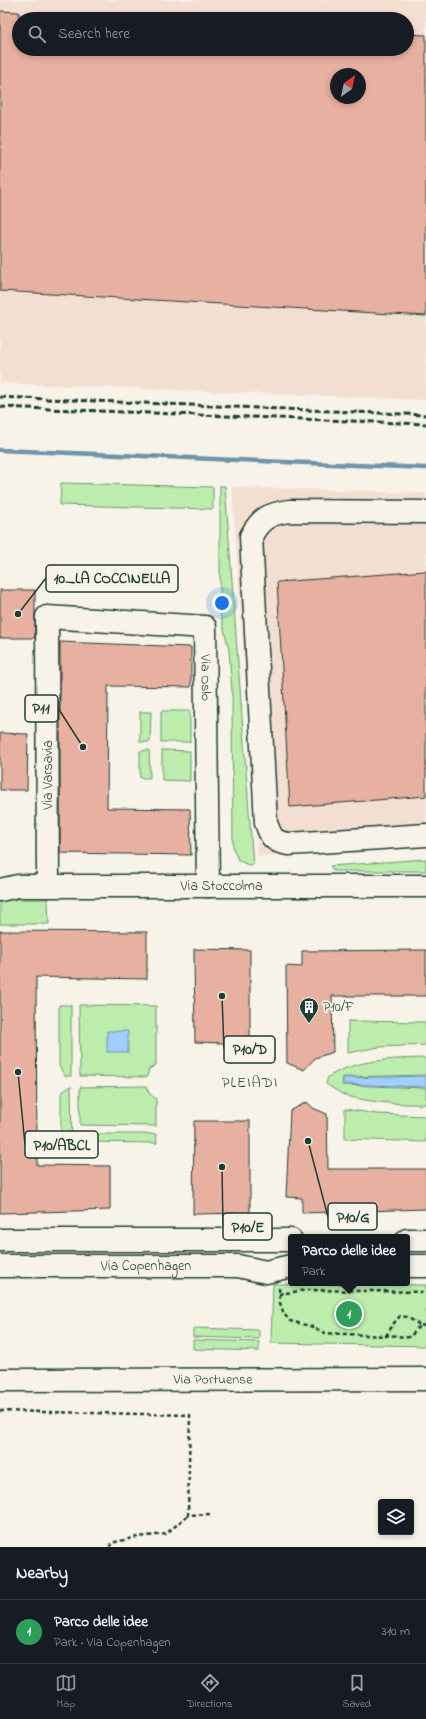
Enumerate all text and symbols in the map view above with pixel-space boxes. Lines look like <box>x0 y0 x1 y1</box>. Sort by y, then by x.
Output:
search box <box>12 12 414 56</box>
icon: search <box>26 23 48 45</box>
text: Search here <box>58 23 130 45</box>
north arrow <box>330 68 366 104</box>
callout: 10_LA COCCINELLA <box>46 565 178 592</box>
text: 10_LA COCCINELLA <box>54 568 170 590</box>
your location <box>212 593 232 613</box>
street label: Via Oslo <box>195 653 216 701</box>
callout: P11 <box>25 695 58 722</box>
text: P11 <box>32 698 50 720</box>
street label: Via Varsavia <box>38 740 59 811</box>
street label: Via Stoccolma <box>180 876 263 897</box>
building icon: P10/F <box>298 996 320 1024</box>
place label: P10/F <box>323 997 354 1018</box>
callout: P10/D <box>224 1036 275 1063</box>
text: P10/D <box>233 1039 267 1061</box>
district label: PLEIADI <box>222 1072 278 1094</box>
callout: P10/ABCL <box>25 1131 98 1158</box>
text: P10/ABCL <box>34 1135 91 1157</box>
callout: P10/G <box>328 1203 377 1230</box>
text: P10/G <box>336 1207 370 1229</box>
callout: P10/E <box>223 1213 272 1240</box>
text: P10/E <box>232 1217 264 1239</box>
popup <box>288 1234 410 1286</box>
text: Parco delle idee <box>302 1240 396 1262</box>
street label: Via Copenhagen <box>100 1256 191 1278</box>
text: Park <box>302 1262 326 1281</box>
pin: 1 <box>336 1299 362 1329</box>
street label: Via Portuense <box>172 1369 253 1390</box>
map controls <box>378 1499 414 1535</box>
button: layers <box>378 1499 414 1535</box>
text: Nearby <box>16 1561 68 1586</box>
text: Parco delle idee <box>54 1611 148 1633</box>
text: 1 <box>27 1622 31 1641</box>
text: 310 m <box>382 1622 410 1641</box>
text: Park · Via Copenhagen <box>54 1633 171 1652</box>
tab: Map <box>55 1672 77 1712</box>
tab: Directions <box>187 1672 232 1712</box>
tab: Saved <box>342 1672 371 1712</box>

